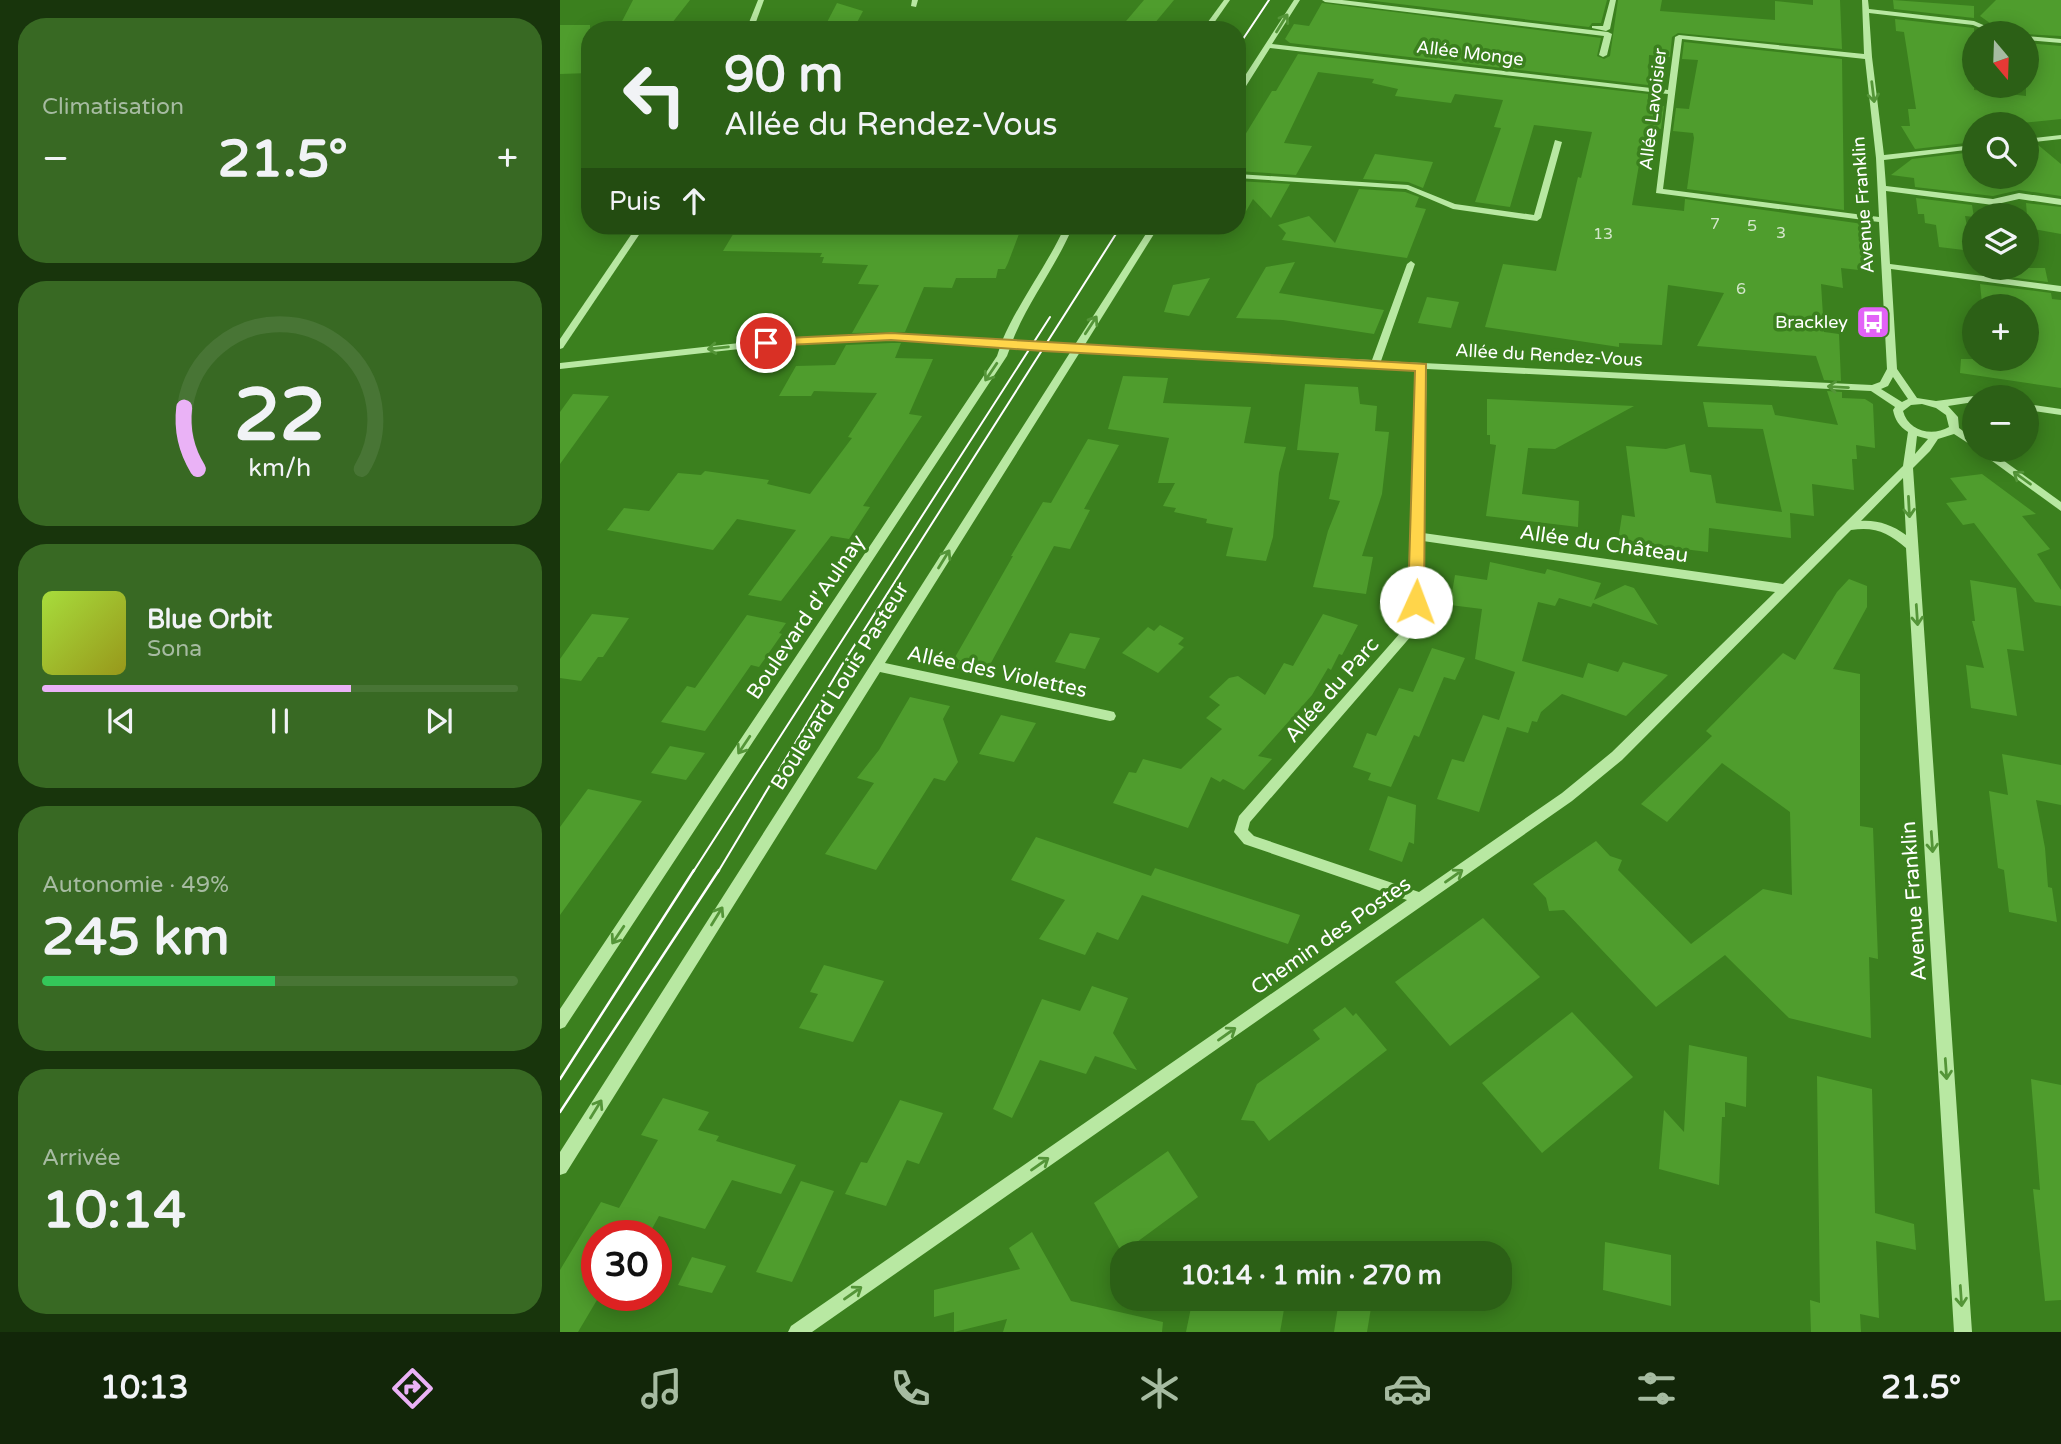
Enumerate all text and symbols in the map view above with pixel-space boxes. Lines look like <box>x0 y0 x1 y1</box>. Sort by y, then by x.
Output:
one-way arrow <box>1276 13 1290 33</box>
north arrow <box>1962 21 2039 98</box>
map controls <box>1962 21 2039 462</box>
street label: Allée Monge <box>1415 36 1525 70</box>
text: 90 m <box>724 46 843 105</box>
street label: Allée Lavoisier <box>1635 47 1671 171</box>
icon: left <box>609 49 700 140</box>
one-way arrow <box>1866 81 1879 103</box>
text: Climatisation <box>42 93 184 121</box>
text: Allée du Rendez-Vous <box>724 106 1058 144</box>
button: search <box>1962 112 2039 189</box>
text: 21.5° <box>218 128 348 191</box>
text: − <box>42 136 69 182</box>
text: + <box>497 136 518 182</box>
street label: Avenue Franklin <box>1847 136 1879 274</box>
icon: ahead <box>675 182 713 220</box>
text: Puis <box>609 186 661 217</box>
button: layers <box>1962 203 2039 280</box>
house number: 7 <box>1710 214 1720 234</box>
house number: 5 <box>1747 216 1757 236</box>
house number: 3 <box>1776 223 1786 243</box>
house number: 13 <box>1593 224 1613 244</box>
house number: 6 <box>1736 279 1746 299</box>
button: + <box>1962 294 2039 371</box>
bus stop icon: Brackley <box>1854 303 1892 341</box>
place label: Brackley <box>1775 311 1848 333</box>
pin <box>736 313 796 373</box>
one-way arrow <box>1084 315 1098 335</box>
icon: arrive <box>747 324 785 362</box>
street label: Allée du Rendez-Vous <box>1455 339 1643 371</box>
one-way arrow <box>707 342 729 355</box>
one-way arrow <box>984 362 999 381</box>
text: 22 <box>234 373 326 461</box>
one-way arrow <box>1826 380 1849 393</box>
button: − <box>1962 385 2039 462</box>
text: km/h <box>249 453 311 483</box>
one-way arrow <box>2013 471 2032 485</box>
one-way arrow <box>1903 495 1916 518</box>
street label: Allée du Château <box>1518 520 1690 568</box>
street label: Boulevard d'Aulnay <box>742 530 870 704</box>
one-way arrow <box>937 549 951 569</box>
position arrow <box>1379 565 1453 639</box>
street label: Boulevard Louis Pasteur <box>766 577 914 795</box>
one-way arrow <box>1911 603 1924 626</box>
text: Blue Orbit <box>147 604 272 635</box>
street label: Allée du Parc <box>1280 632 1384 748</box>
text: Sona <box>147 635 202 663</box>
street label: Allée des Violettes <box>905 641 1089 703</box>
icon: previous <box>102 702 140 740</box>
icon: pause <box>261 702 299 740</box>
icon: next <box>420 702 458 740</box>
one-way arrow <box>737 735 751 755</box>
street label: Avenue Franklin <box>1896 820 1932 982</box>
one-way arrow <box>1925 830 1938 853</box>
one-way arrow <box>1444 869 1463 883</box>
text: Autonomie · 49% <box>42 871 229 899</box>
street label: Chemin des Postes <box>1246 872 1416 1000</box>
text: 245 km <box>42 906 230 969</box>
one-way arrow <box>710 907 724 927</box>
one-way arrow <box>611 925 625 944</box>
one-way arrow <box>1217 1027 1236 1041</box>
one-way arrow <box>1940 1057 1953 1080</box>
one-way arrow <box>589 1099 603 1119</box>
text: Arrivée <box>42 1144 120 1172</box>
one-way arrow <box>1030 1157 1049 1171</box>
text: 10:14 <box>42 1179 186 1242</box>
speed limit sign: 30 <box>581 1220 672 1311</box>
text: 10:14 · 1 min · 270 m <box>1180 1260 1442 1291</box>
one-way arrow <box>1955 1284 1968 1307</box>
one-way arrow <box>843 1286 862 1300</box>
icon: directions <box>388 1364 437 1413</box>
icon: music <box>637 1364 686 1413</box>
icon: phone <box>886 1364 935 1413</box>
icon: climate <box>1135 1364 1184 1413</box>
icon: car <box>1383 1364 1432 1413</box>
icon: filters <box>1632 1364 1681 1413</box>
text: 10:13 <box>100 1369 189 1407</box>
text: 21.5° <box>1881 1369 1961 1407</box>

